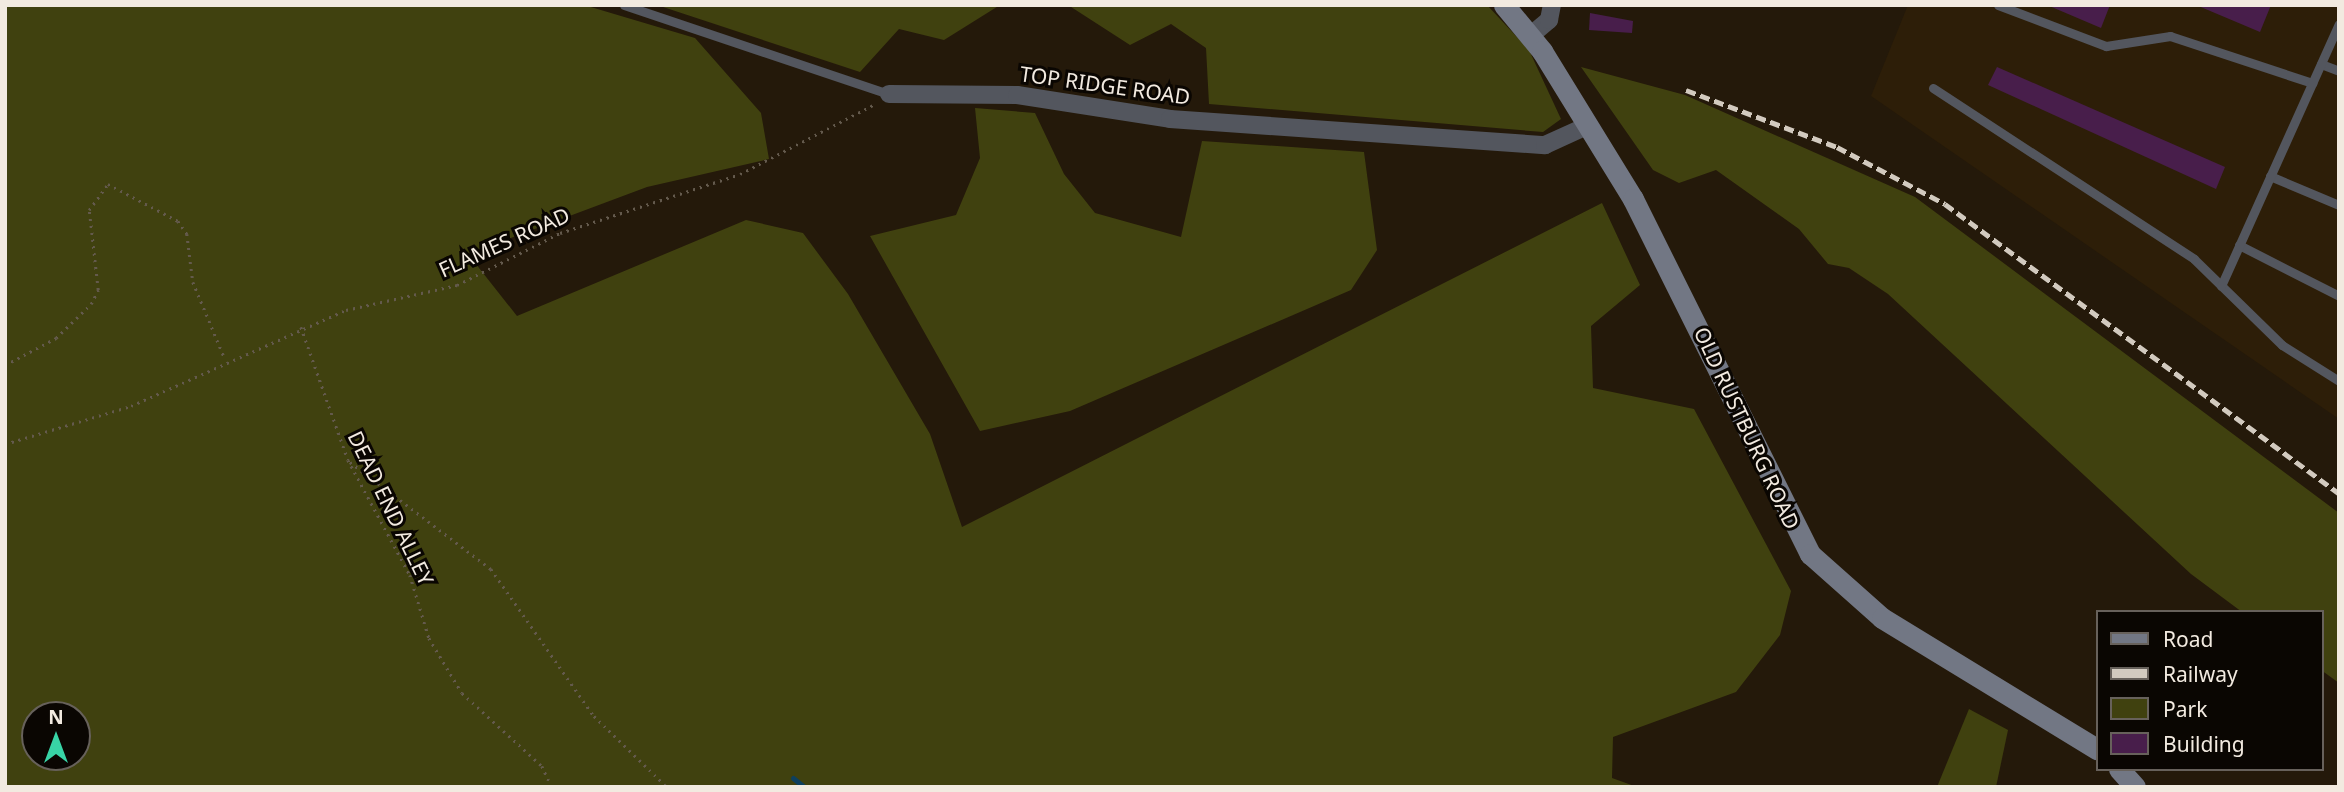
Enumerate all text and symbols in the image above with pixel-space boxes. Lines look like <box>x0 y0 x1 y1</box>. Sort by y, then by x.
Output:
street label: TOP RIDGE ROAD <box>1018 61 1192 109</box>
street label: FLAMES ROAD <box>435 202 573 282</box>
street label: OLD RUSTBURG ROAD <box>1689 323 1805 533</box>
street label: DEAD END ALLEY <box>343 427 439 589</box>
legend <box>2096 610 2323 771</box>
text: Road <box>2163 625 2213 653</box>
text: Railway <box>2163 660 2238 688</box>
text: Park <box>2163 695 2207 723</box>
north arrow <box>21 701 91 771</box>
text: N <box>48 704 64 730</box>
text: Building <box>2163 730 2245 758</box>

